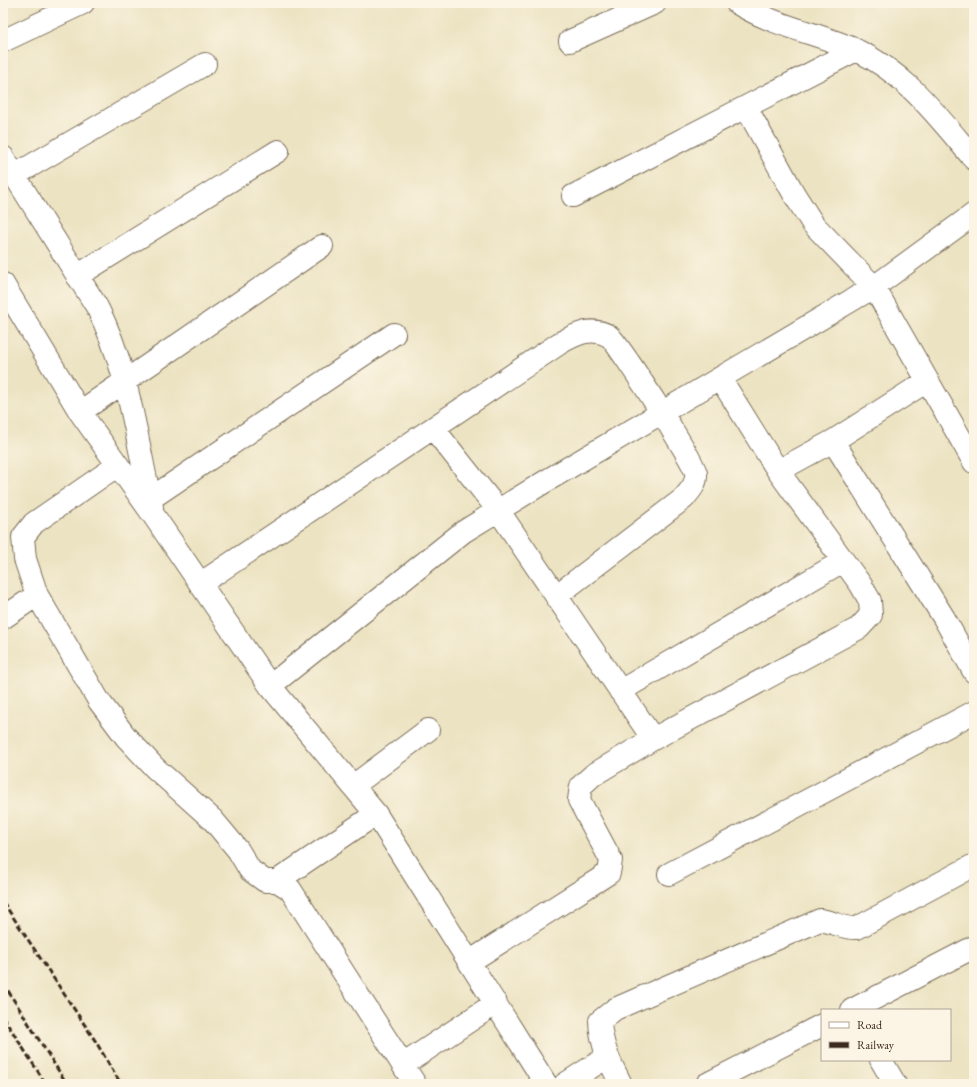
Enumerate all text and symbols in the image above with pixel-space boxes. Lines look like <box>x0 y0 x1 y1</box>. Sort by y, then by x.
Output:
legend <box>821 1009 951 1061</box>
text: Road <box>857 1017 883 1033</box>
text: Railway <box>857 1037 895 1053</box>

